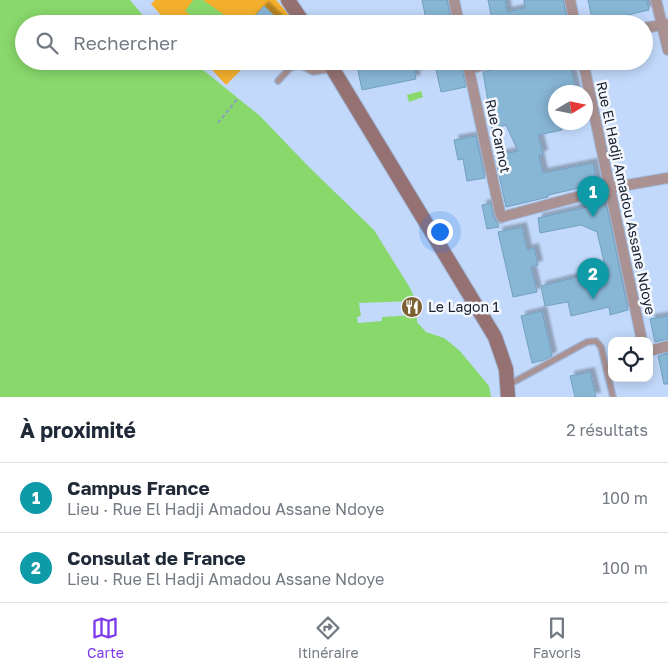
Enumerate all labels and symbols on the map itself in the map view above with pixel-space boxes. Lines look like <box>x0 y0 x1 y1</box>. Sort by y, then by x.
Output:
street label: Rue El Hadji Amadou Assane Ndoye <box>593 80 660 316</box>
north arrow <box>548 85 593 130</box>
street label: Rue Carnot <box>482 98 515 174</box>
pin: 1 <box>577 176 609 217</box>
your location <box>427 219 453 245</box>
pin: 2 <box>577 258 609 299</box>
restaurant icon: Le Lagon 1 <box>400 295 424 319</box>
place label: Le Lagon 1 <box>428 298 500 315</box>

